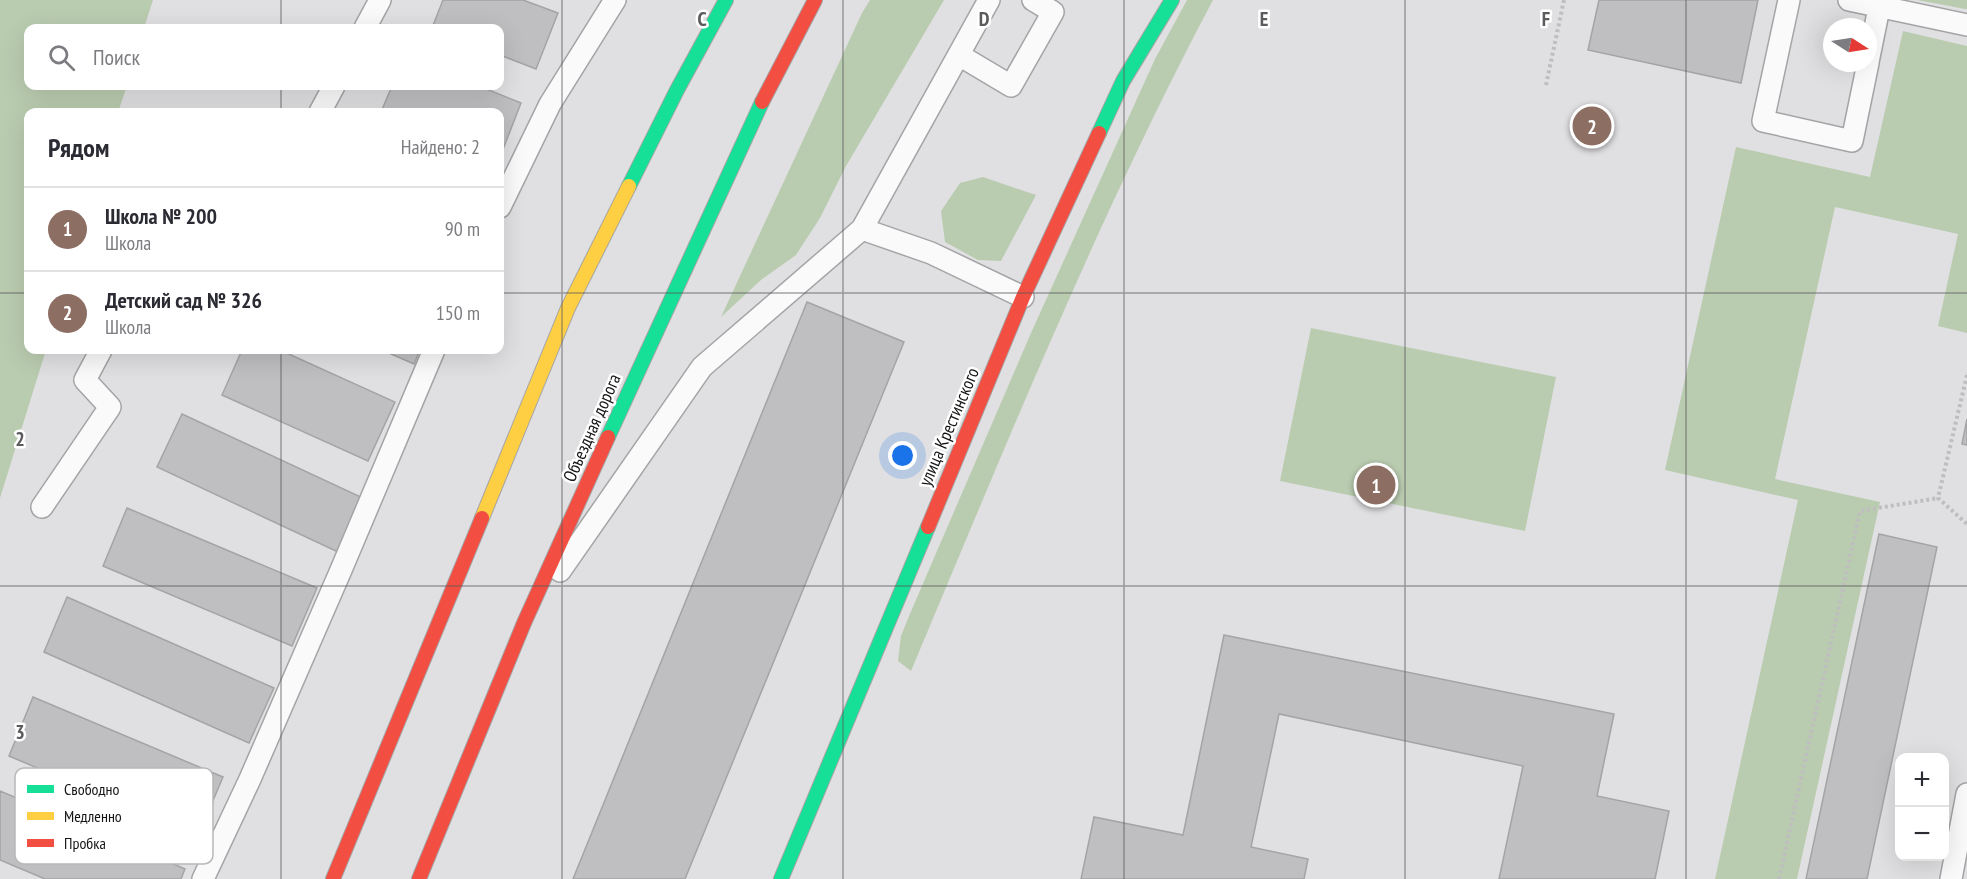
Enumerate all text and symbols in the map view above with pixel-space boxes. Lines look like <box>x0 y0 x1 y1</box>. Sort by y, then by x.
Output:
text: C <box>697 6 707 32</box>
text: D <box>979 6 990 32</box>
text: E <box>1260 6 1268 32</box>
text: F <box>1542 6 1550 32</box>
north arrow <box>1823 18 1877 72</box>
search box <box>24 24 504 90</box>
icon: search <box>45 41 78 74</box>
text: Поиск <box>93 43 140 71</box>
pin: 2 <box>1572 104 1612 148</box>
text: Рядом <box>48 131 109 164</box>
text: Найдено: 2 <box>401 134 480 160</box>
text: Школа № 200 <box>105 202 217 230</box>
text: 1 <box>63 216 72 242</box>
text: 90 m <box>445 216 480 242</box>
text: Школа <box>105 230 151 256</box>
text: Детский сад № 326 <box>105 286 262 314</box>
text: 2 <box>63 300 72 326</box>
text: 150 m <box>436 300 480 326</box>
text: Школа <box>105 314 151 340</box>
street label: улица Крестинского <box>913 364 984 489</box>
street label: Объездная дорога <box>557 370 626 485</box>
text: 2 <box>15 426 25 452</box>
your location <box>888 441 917 470</box>
pin: 1 <box>1356 462 1396 508</box>
text: 3 <box>15 719 25 745</box>
map controls <box>1895 753 1949 861</box>
button: + <box>1895 753 1949 807</box>
legend <box>15 768 213 864</box>
text: Свободно <box>64 779 119 799</box>
text: Медленно <box>64 806 122 826</box>
button: − <box>1895 807 1949 861</box>
text: Пробка <box>64 833 106 853</box>

